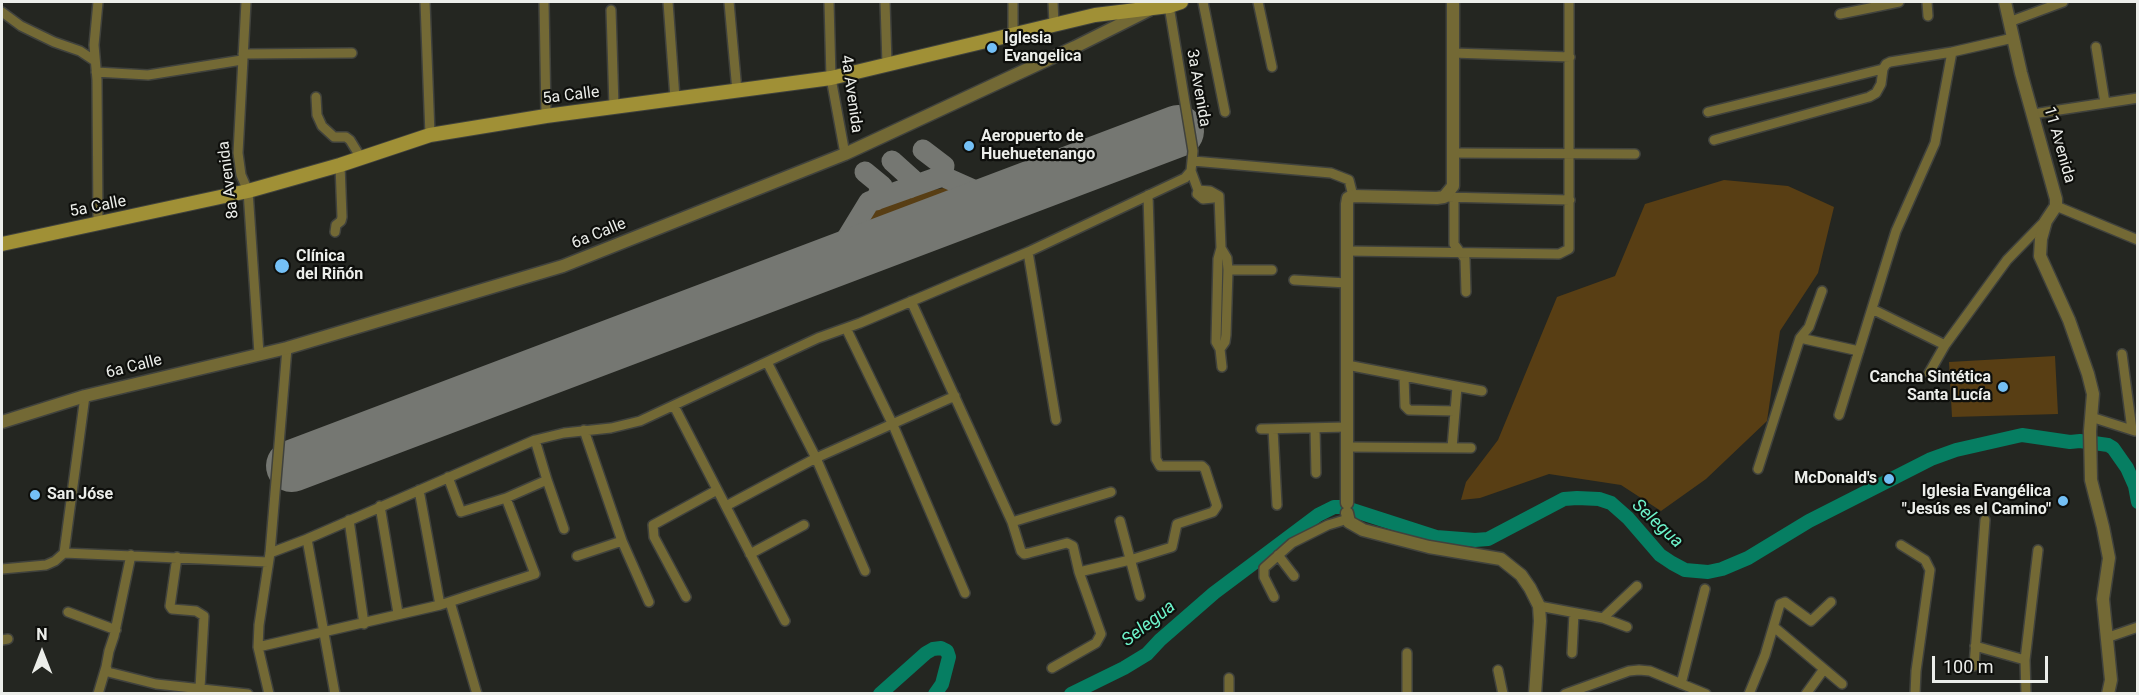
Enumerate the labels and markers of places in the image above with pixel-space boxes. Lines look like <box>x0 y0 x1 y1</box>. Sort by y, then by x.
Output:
place label: Iglesia Evangelica <box>1004 29 1081 67</box>
marker: Iglesia Evangelica <box>985 41 999 55</box>
place label: Aeropuerto de Huehuetenango <box>981 127 1095 165</box>
marker: Aeropuerto de Huehuetenango <box>962 139 976 153</box>
place label: Clínica del Riñón <box>296 247 363 285</box>
marker: Clínica del Riñón <box>273 257 291 275</box>
place label: Cancha Sintética Santa Lucía <box>1870 368 1991 406</box>
marker: Cancha Sintética Santa Lucía <box>1996 380 2010 394</box>
place label: McDonald's <box>1794 469 1877 489</box>
marker: McDonald's <box>1882 472 1896 486</box>
place label: Iglesia Evangélica "Jesús es el Camino" <box>1902 482 2051 520</box>
place label: San Jóse <box>47 485 113 505</box>
marker: San Jóse <box>28 488 42 502</box>
marker: Iglesia Evangélica "Jesús es el Camino" <box>2056 494 2070 508</box>

